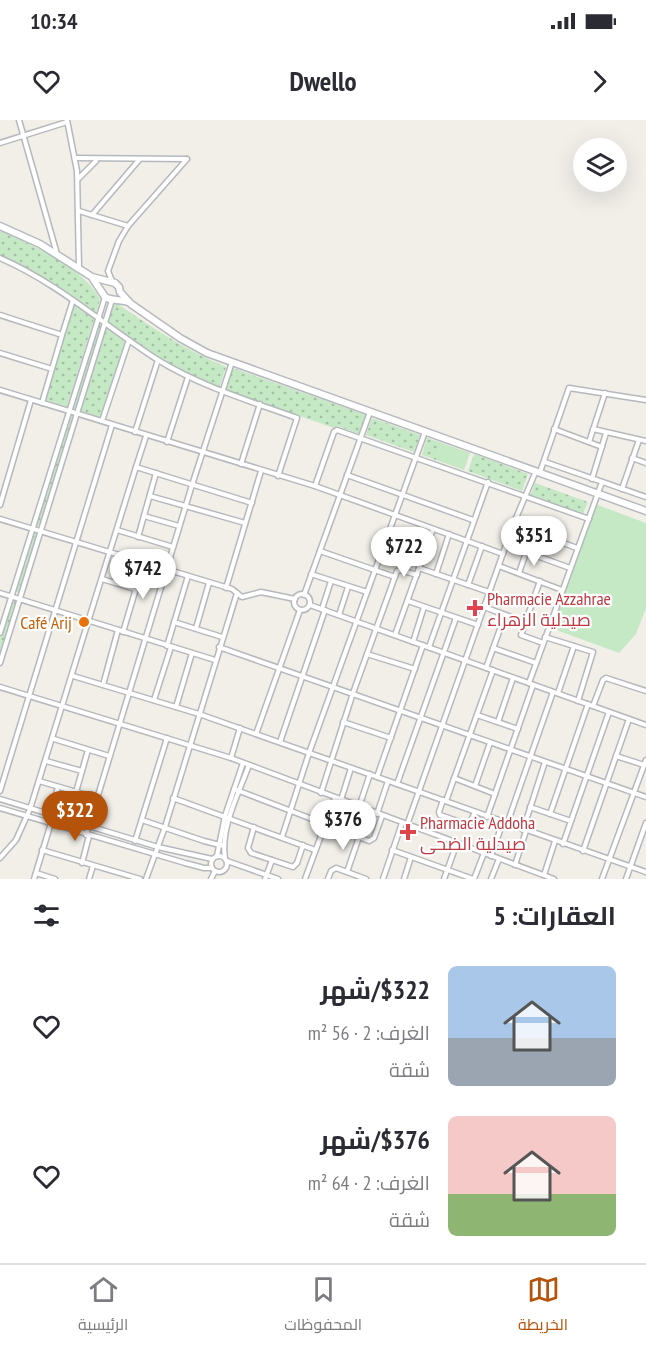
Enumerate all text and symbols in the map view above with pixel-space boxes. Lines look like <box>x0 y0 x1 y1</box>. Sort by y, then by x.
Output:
text: 10:34 <box>30 7 78 35</box>
text: Dwello <box>289 64 357 98</box>
icon: heart <box>30 65 63 98</box>
icon: forward <box>583 65 616 98</box>
map controls <box>573 138 627 192</box>
button: layers <box>573 138 627 192</box>
pin: $351 <box>498 516 570 567</box>
text: $351 <box>515 522 553 548</box>
pin: $722 <box>368 527 440 578</box>
text: $722 <box>385 533 423 559</box>
pin: $742 <box>107 549 179 600</box>
text: $742 <box>124 555 162 581</box>
place label: Pharmacie Azzahrae صيدلية الزهراء <box>487 587 611 631</box>
marker: Pharmacie Azzahrae صيدلية الزهراء <box>468 601 482 615</box>
place label: Café Arij <box>20 611 72 634</box>
marker: Café Arij <box>77 615 91 629</box>
pin: $322 <box>39 791 111 842</box>
text: $322 <box>56 797 94 823</box>
pin: $376 <box>307 800 379 851</box>
text: $376 <box>324 806 362 832</box>
place label: Pharmacie Addoha صيدلية الضحى <box>420 811 535 855</box>
marker: Pharmacie Addoha صيدلية الضحى <box>401 825 415 839</box>
icon: filters <box>30 899 63 932</box>
text: العقارات: 5 <box>494 899 616 932</box>
text: $322/شهر <box>320 973 430 1006</box>
icon: home <box>496 990 568 1062</box>
icon: heart <box>30 1010 63 1043</box>
text: الغرف: 2 · 56 m² <box>308 1020 430 1046</box>
text: شقة <box>389 1057 430 1083</box>
text: $376/شهر <box>320 1123 430 1156</box>
icon: home <box>496 1140 568 1212</box>
icon: heart <box>30 1160 63 1193</box>
text: الغرف: 2 · 64 m² <box>308 1170 430 1196</box>
text: شقة <box>389 1207 430 1233</box>
tab: الرئيسية <box>78 1273 128 1339</box>
tab: المحفوظات <box>284 1273 362 1339</box>
tab: الخريطة <box>518 1273 568 1339</box>

